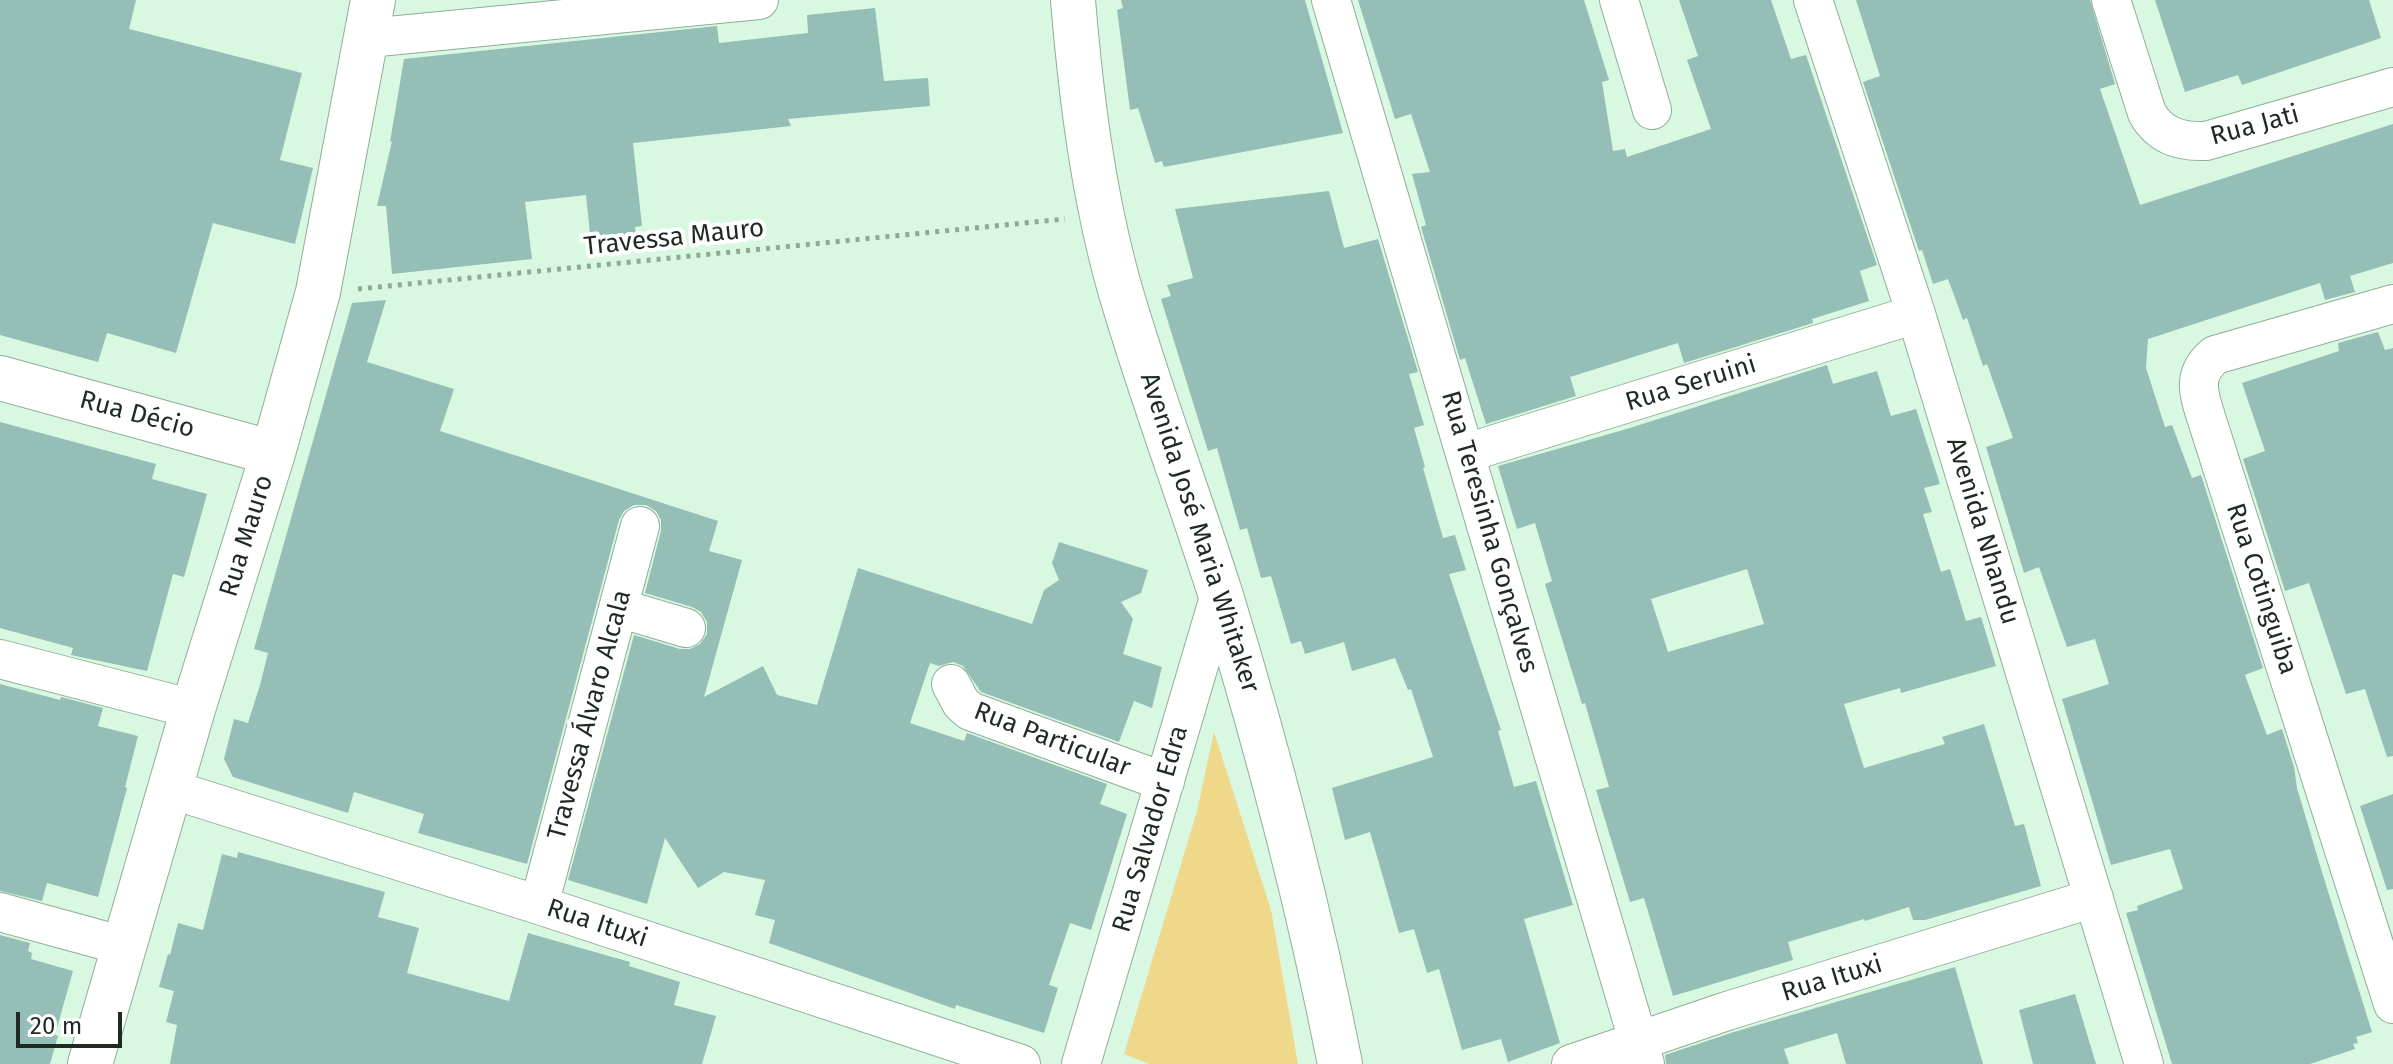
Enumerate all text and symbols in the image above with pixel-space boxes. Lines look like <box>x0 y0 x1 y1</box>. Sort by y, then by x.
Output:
street label: Rua Jati <box>2207 99 2303 153</box>
street label: Travessa Mauro <box>582 213 766 263</box>
street label: Rua Seruini <box>1622 349 1760 419</box>
street label: Avenida José Maria Whitaker <box>1132 369 1266 697</box>
street label: Rua Décio <box>76 385 198 445</box>
street label: Rua Teresinha Gonçalves <box>1434 387 1544 677</box>
street label: Avenida Nhandu <box>1939 434 2025 628</box>
street label: Rua Mauro <box>214 471 280 601</box>
street label: Rua Cotinguiba <box>2219 499 2303 679</box>
street label: Travessa Álvaro Alcala <box>542 587 638 843</box>
street label: Rua Particular <box>969 696 1135 784</box>
street label: Rua Salvador Edra <box>1107 722 1195 936</box>
street label: Rua Ituxi <box>543 893 651 955</box>
street label: Rua Ituxi <box>1778 949 1886 1009</box>
scale bar <box>20 996 126 1046</box>
text: 20 m <box>30 1012 82 1040</box>

